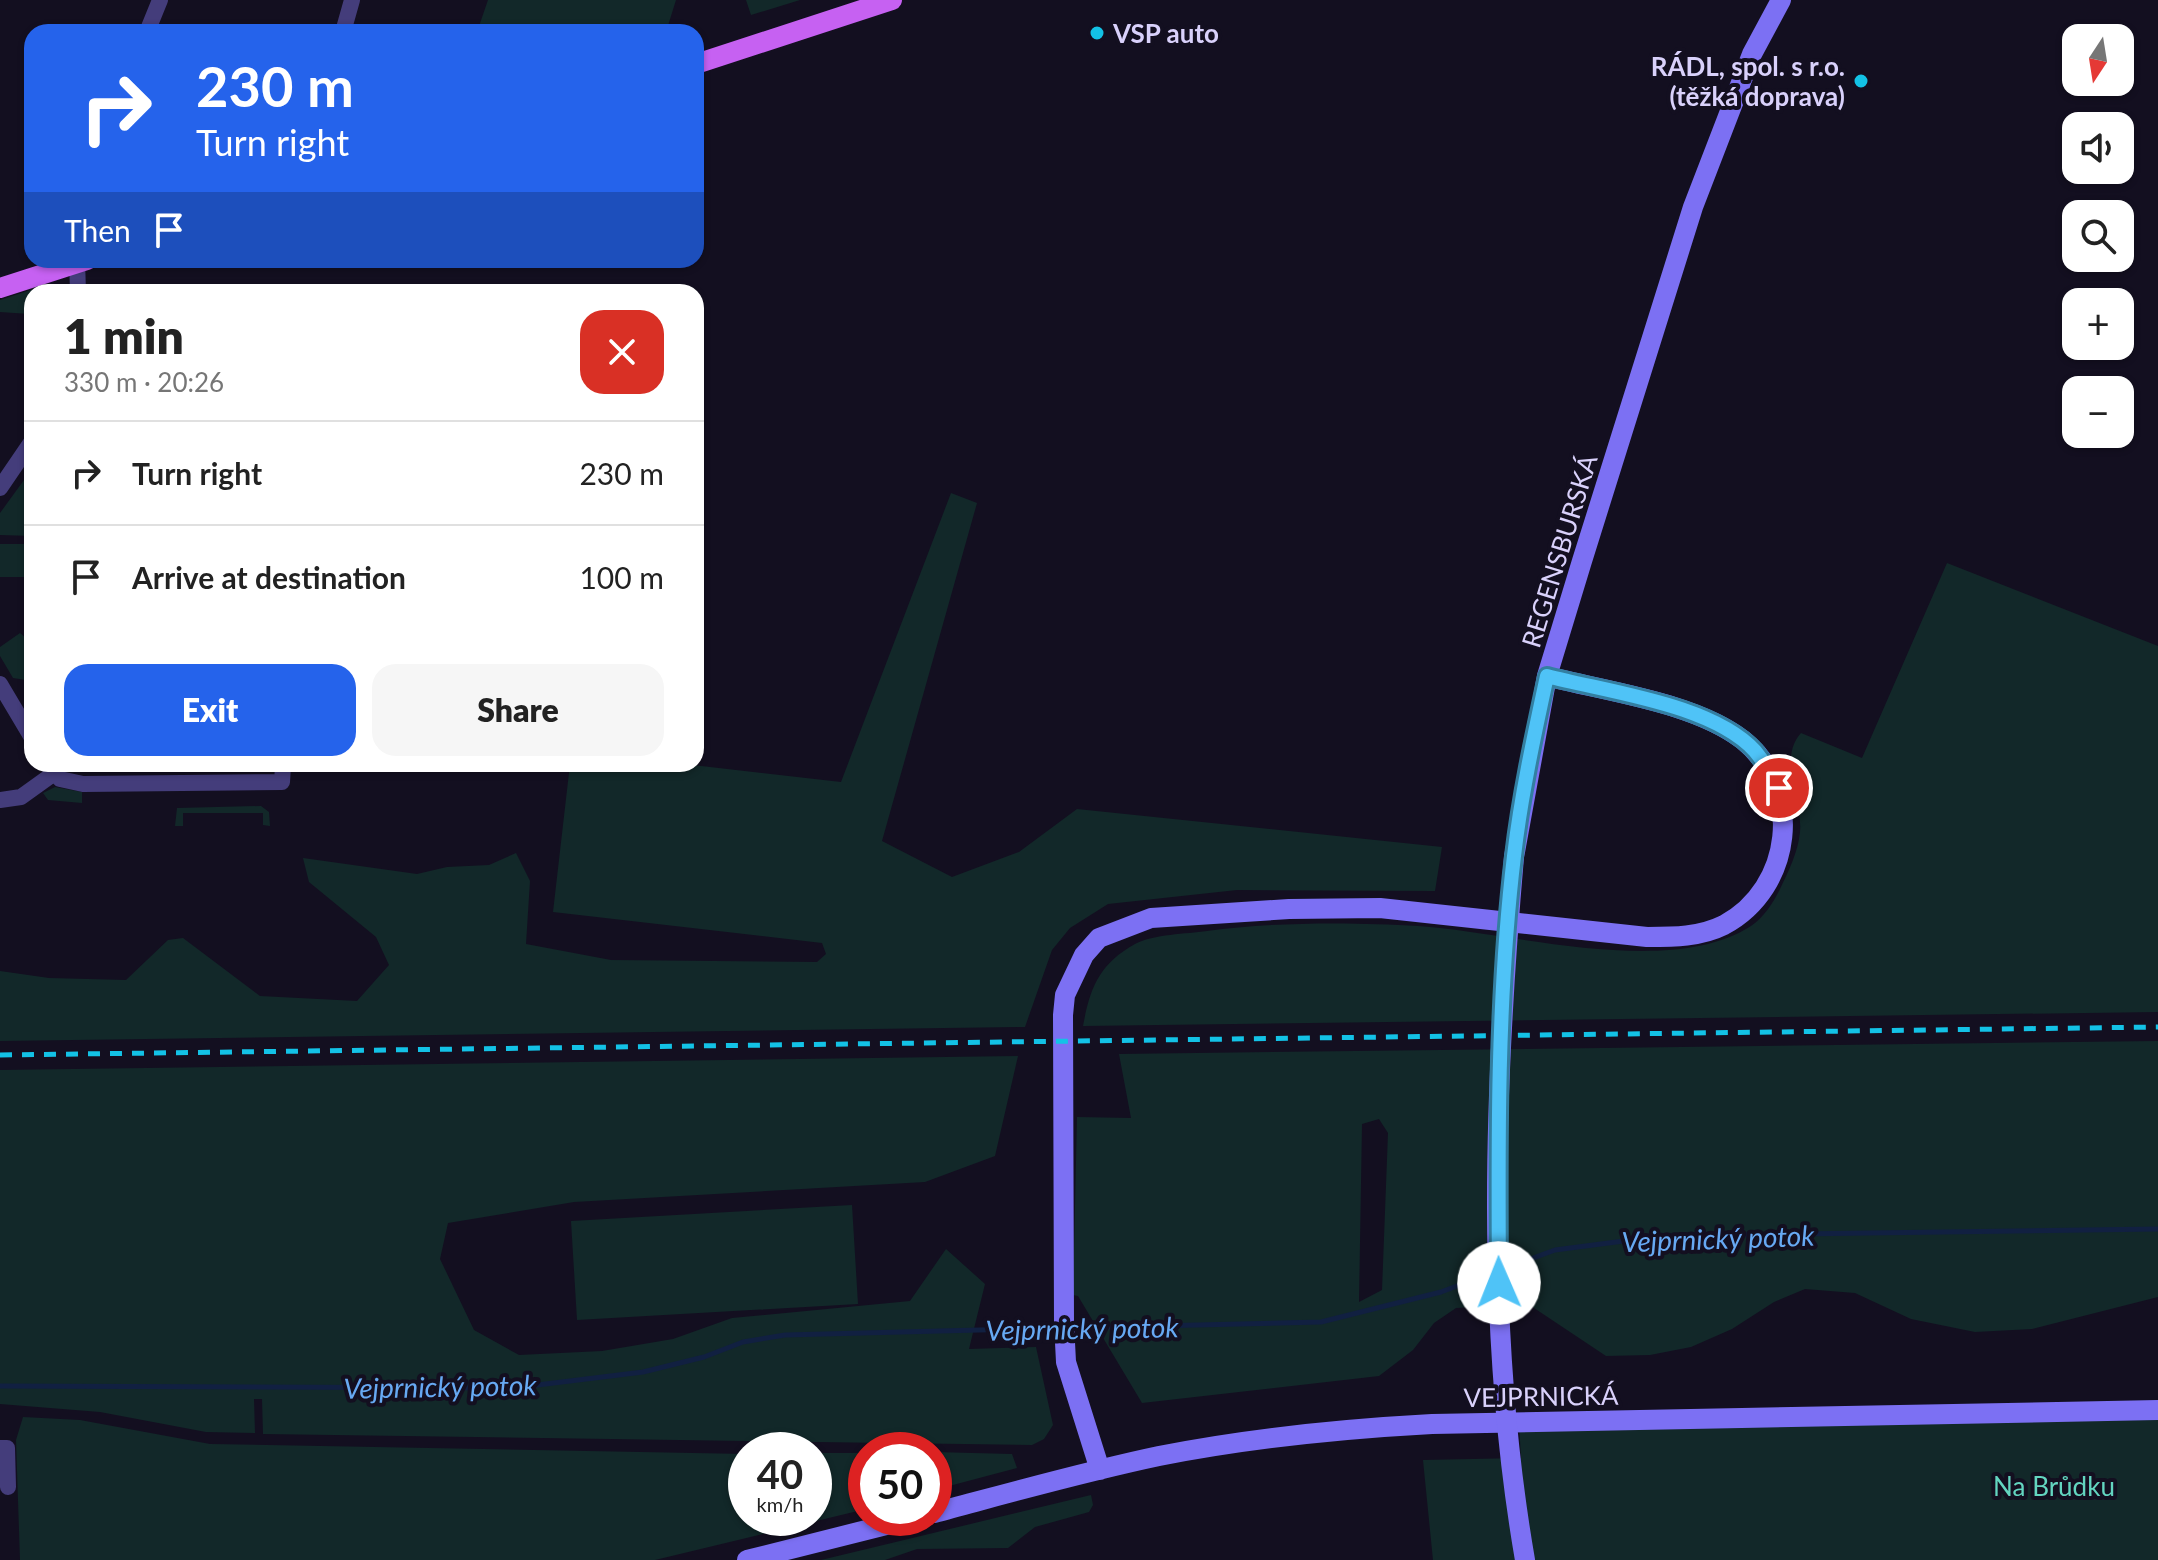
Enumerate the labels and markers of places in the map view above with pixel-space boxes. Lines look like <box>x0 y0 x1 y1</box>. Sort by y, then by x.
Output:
place label: VSP auto <box>1112 17 1219 49</box>
marker: VSP auto <box>1088 24 1106 42</box>
place label: RÁDL, spol. s r.o. (těžká doprava) <box>1651 50 1845 112</box>
marker: RÁDL, spol. s r.o. (těžká doprava) <box>1852 72 1870 90</box>
pin <box>1745 754 1813 822</box>

